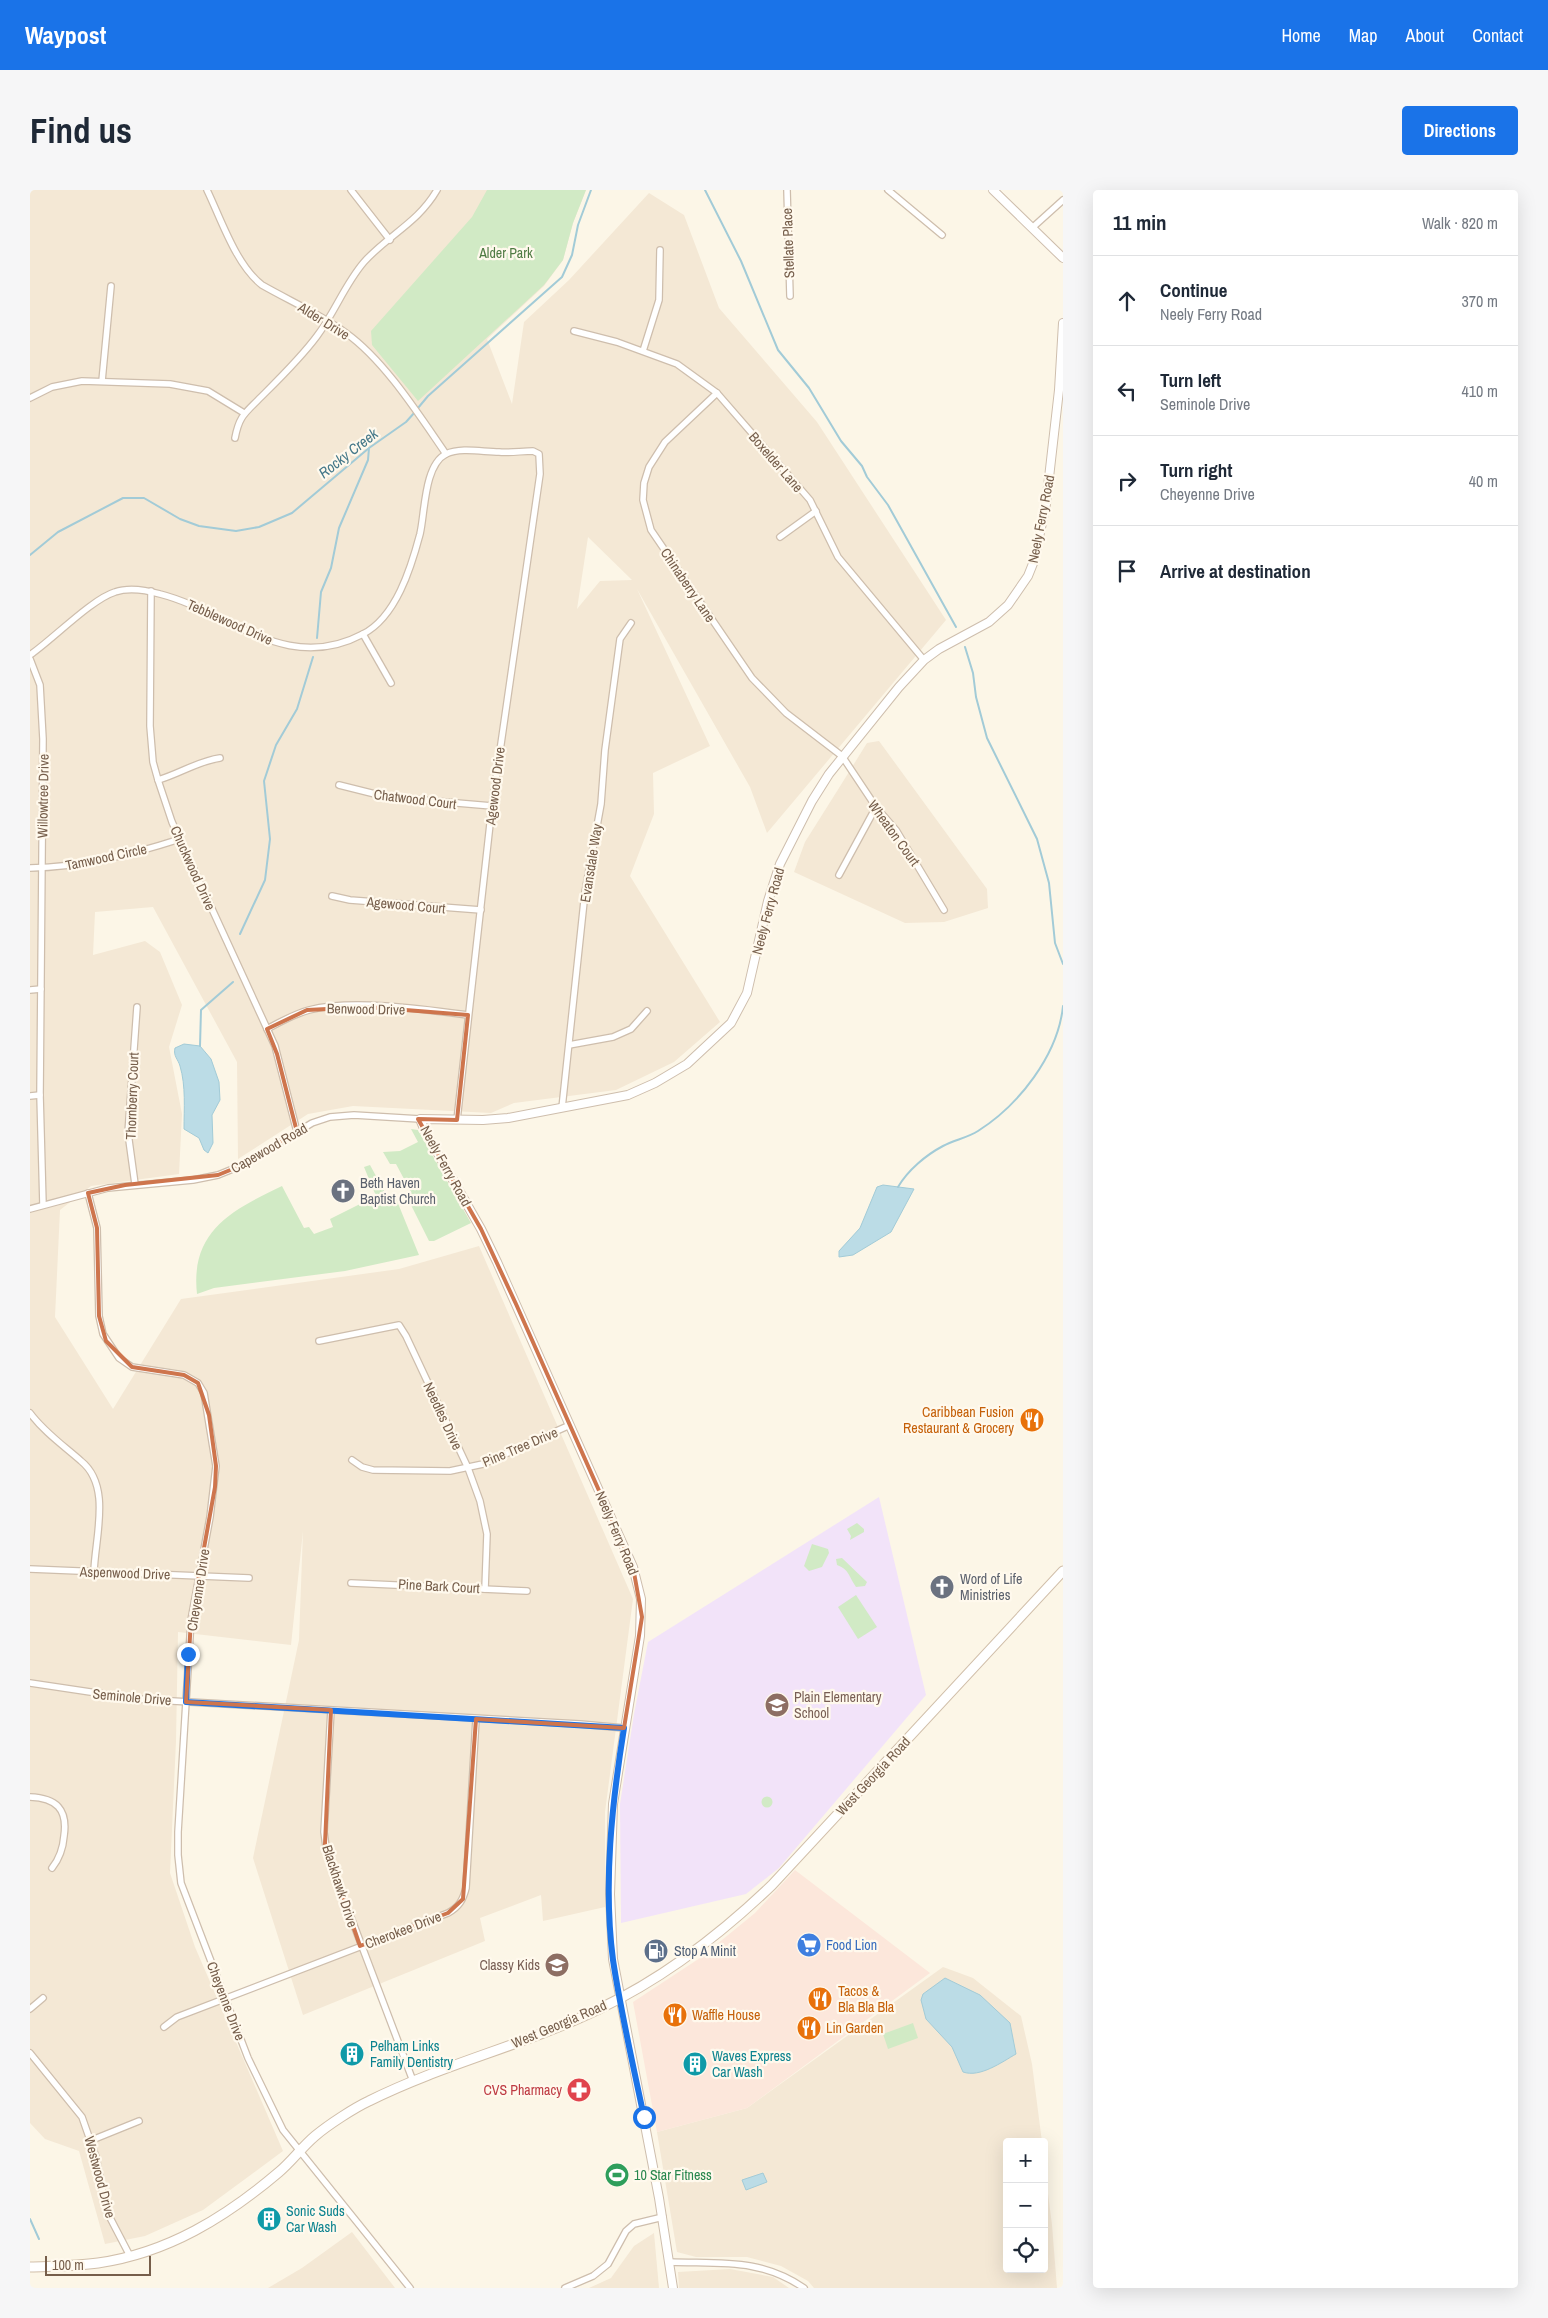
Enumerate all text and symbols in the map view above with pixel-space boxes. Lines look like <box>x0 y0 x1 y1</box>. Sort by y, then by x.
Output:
text: Waypost <box>25 19 106 51</box>
text: Home <box>1281 23 1321 48</box>
text: Map <box>1349 23 1378 48</box>
text: About <box>1406 23 1444 48</box>
text: Contact <box>1472 23 1523 48</box>
button: Directions <box>1402 106 1518 155</box>
text: Find us <box>30 107 132 154</box>
street label: Stellate Place <box>778 208 798 278</box>
text: 11 min <box>1113 208 1167 237</box>
text: Walk · 820 m <box>1422 212 1498 234</box>
park label: Alder Park <box>478 244 533 262</box>
text: Continue <box>1160 277 1228 303</box>
icon: ahead <box>1113 287 1141 315</box>
text: 370 m <box>1462 290 1498 312</box>
street label: Alder Drive <box>294 298 353 344</box>
text: Neely Ferry Road <box>1160 303 1262 325</box>
text: Turn left <box>1160 367 1221 393</box>
icon: left <box>1113 377 1141 405</box>
text: 410 m <box>1462 380 1498 402</box>
text: Seminole Drive <box>1160 393 1250 415</box>
water label: Rocky Creek <box>314 423 383 483</box>
street label: Boxelder Lane <box>745 428 807 496</box>
text: Turn right <box>1160 457 1232 483</box>
icon: right <box>1113 467 1141 495</box>
text: 40 m <box>1469 470 1498 492</box>
street label: Neely Ferry Road <box>1024 473 1058 565</box>
text: Cheyenne Drive <box>1160 483 1255 505</box>
street label: Chinaberry Lane <box>657 545 719 625</box>
icon: arrive <box>1113 557 1141 585</box>
text: Arrive at destination <box>1160 558 1311 584</box>
street label: Tebblewood Drive <box>184 595 276 649</box>
street label: Agewood Drive <box>481 746 509 827</box>
street label: Willowtree Drive <box>33 754 53 838</box>
street label: Chatwood Court <box>373 785 457 813</box>
street label: Wheaton Court <box>864 796 924 870</box>
street label: Evansdale Way <box>576 822 606 904</box>
street label: Chuckwood Drive <box>166 823 220 913</box>
street label: Tamwood Circle <box>64 840 148 874</box>
street label: Neely Ferry Road <box>748 865 788 957</box>
street label: Agewood Court <box>365 892 446 917</box>
street label: Benwood Drive <box>327 999 405 1019</box>
street label: Thornberry Court <box>121 1052 143 1140</box>
street label: Capewood Road <box>227 1119 311 1177</box>
street label: Neely Ferry Road <box>416 1123 476 1209</box>
place label: Beth Haven Baptist Church <box>360 1174 436 1208</box>
church icon: Beth Haven Baptist Church <box>330 1178 356 1204</box>
street label: Needles Drive <box>419 1379 467 1453</box>
place label: Caribbean Fusion Restaurant & Grocery <box>903 1403 1014 1437</box>
restaurant icon: Caribbean Fusion Restaurant & Grocery <box>1019 1407 1045 1433</box>
street label: Pine Tree Drive <box>479 1423 561 1471</box>
street label: Neely Ferry Road <box>591 1488 643 1578</box>
street label: Cheyenne Drive <box>183 1548 213 1632</box>
street label: Aspenwood Drive <box>78 1562 171 1584</box>
place label: Word of Life Ministries <box>960 1570 1022 1604</box>
church icon: Word of Life Ministries <box>929 1574 955 1600</box>
street label: Pine Bark Court <box>398 1575 480 1597</box>
route end <box>177 1643 200 1666</box>
street label: Seminole Drive <box>92 1685 172 1709</box>
place label: Plain Elementary School <box>794 1688 882 1722</box>
school or university icon: Plain Elementary School <box>764 1692 790 1718</box>
street label: West Georgia Road <box>832 1733 914 1819</box>
street label: Blackhawk Drive <box>318 1843 362 1929</box>
street label: Cherokee Drive <box>362 1907 444 1953</box>
supermarket icon: Food Lion <box>796 1932 822 1958</box>
place label: Food Lion <box>826 1936 877 1954</box>
fuel station icon: Stop A Minit <box>643 1938 669 1964</box>
place label: Stop A Minit <box>674 1942 736 1960</box>
school or university icon: Classy Kids <box>544 1952 570 1978</box>
place label: Classy Kids <box>479 1956 540 1974</box>
street label: Cheyenne Drive <box>203 1959 249 2043</box>
place label: Tacos & Bla Bla Bla <box>838 1982 895 2016</box>
restaurant icon: Tacos & Bla Bla Bla <box>807 1986 833 2012</box>
street label: West Georgia Road <box>509 1996 609 2052</box>
restaurant icon: Waffle House <box>662 2002 688 2028</box>
place label: Waffle House <box>692 2006 760 2024</box>
restaurant icon: Lin Garden <box>796 2015 822 2041</box>
place label: Lin Garden <box>826 2019 883 2037</box>
place label: Pelham Links Family Dentistry <box>370 2037 453 2071</box>
building icon: Pelham Links Family Dentistry <box>339 2041 365 2067</box>
place label: Waves Express Car Wash <box>712 2047 792 2081</box>
building icon: Waves Express Car Wash <box>682 2051 708 2077</box>
pharmacy icon: CVS Pharmacy <box>566 2077 592 2103</box>
place label: CVS Pharmacy <box>484 2081 562 2099</box>
route start <box>633 2106 656 2129</box>
street label: Westwood Drive <box>80 2134 120 2220</box>
map controls <box>1003 2138 1048 2273</box>
button: + <box>1003 2138 1048 2183</box>
sports icon: 10 Star Fitness <box>604 2162 630 2188</box>
place label: 10 Star Fitness <box>634 2166 712 2184</box>
button: − <box>1003 2183 1048 2228</box>
place label: Sonic Suds Car Wash <box>286 2202 345 2236</box>
building icon: Sonic Suds Car Wash <box>256 2206 282 2232</box>
button: locate <box>1003 2228 1048 2273</box>
scale bar <box>45 2253 151 2276</box>
text: 100 m <box>52 2256 84 2274</box>

